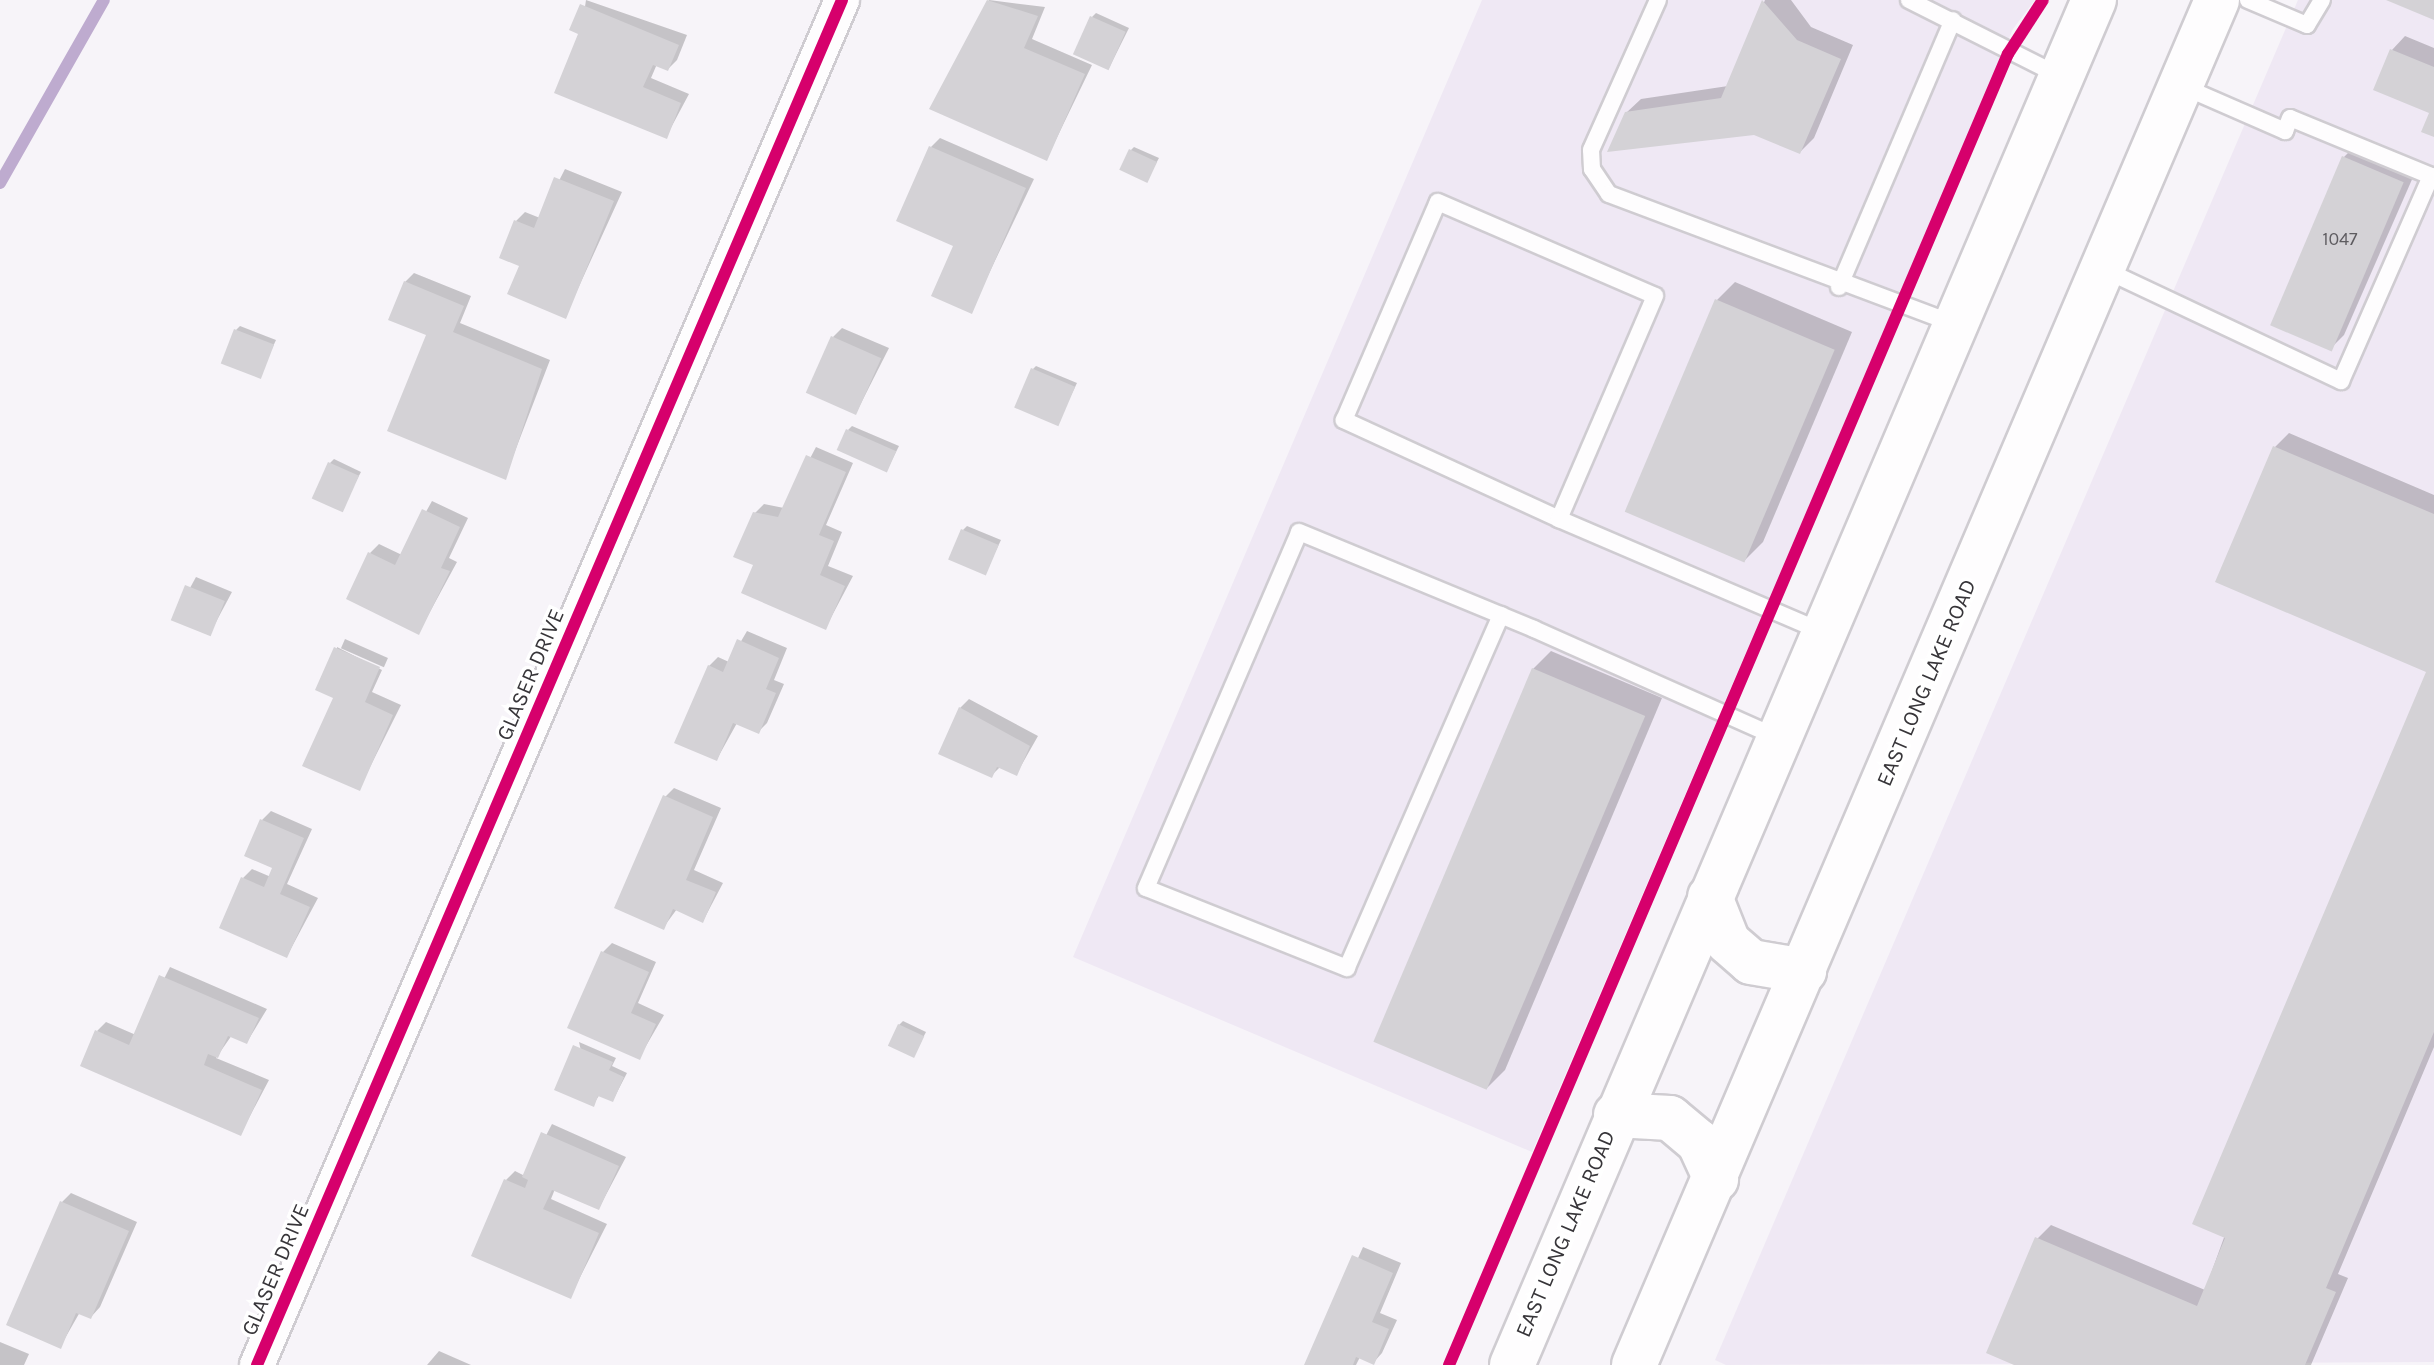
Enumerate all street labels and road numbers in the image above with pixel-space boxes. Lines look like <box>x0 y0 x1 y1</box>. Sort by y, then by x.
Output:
street label: EAST LONG LAKE ROAD <box>1871 576 1983 790</box>
street label: GLASER DRIVE <box>491 605 571 745</box>
street label: EAST LONG LAKE ROAD <box>1510 1127 1622 1341</box>
street label: GLASER DRIVE <box>236 1200 316 1340</box>

